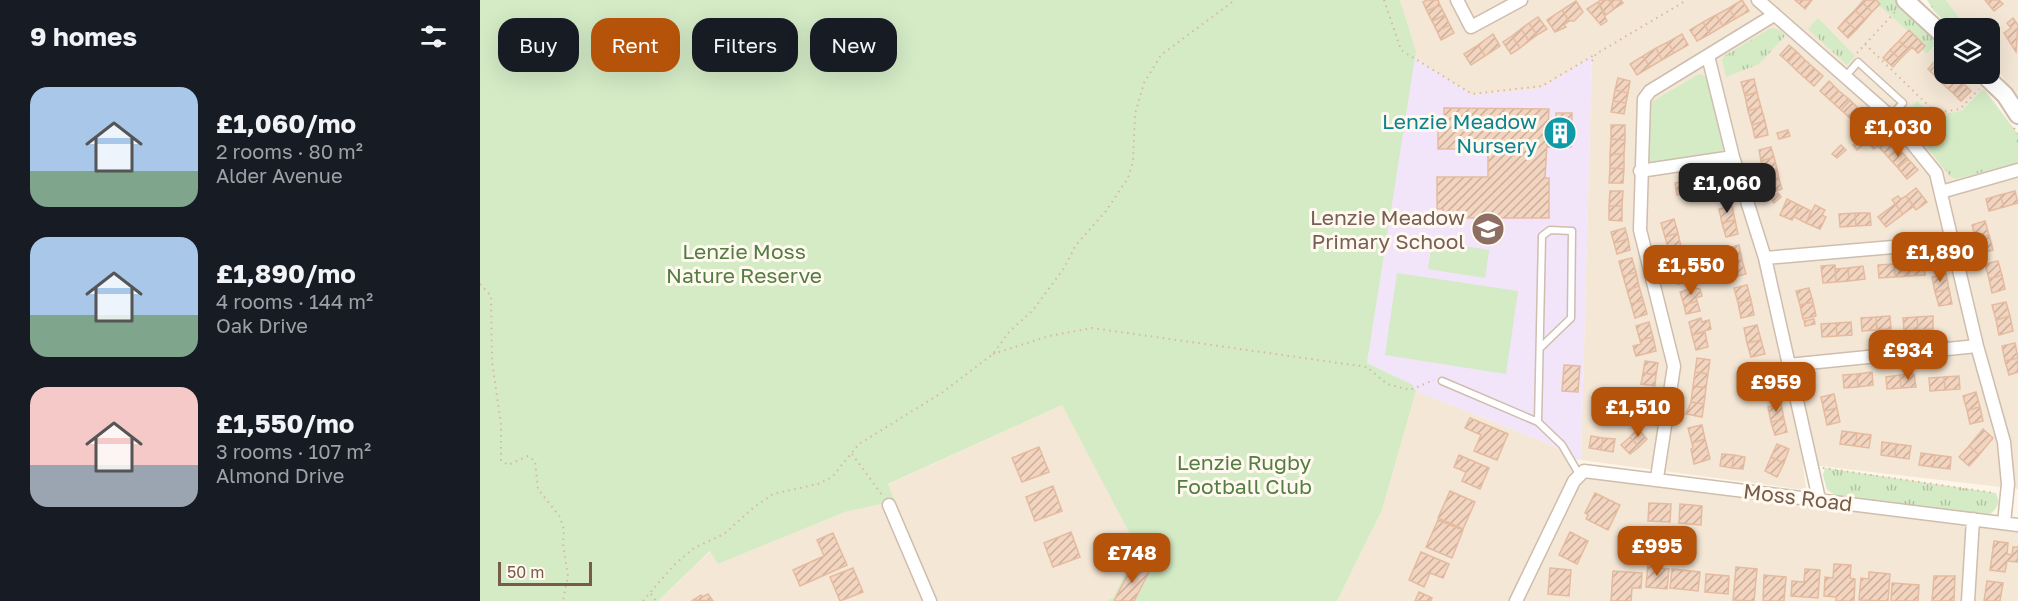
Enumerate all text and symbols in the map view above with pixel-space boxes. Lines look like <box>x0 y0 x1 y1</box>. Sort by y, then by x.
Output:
chip: Buy <box>498 18 579 72</box>
chip: Rent <box>591 18 680 72</box>
chip: Filters <box>692 18 798 72</box>
chip: New <box>810 18 897 72</box>
map controls <box>1934 18 2000 84</box>
button: layers <box>1934 18 2000 84</box>
icon: filters <box>417 20 450 53</box>
text: 9 homes <box>30 21 137 52</box>
pin: £1,030 <box>1849 107 1947 158</box>
text: £1,060/mo <box>216 108 356 139</box>
place label: Lenzie Meadow Nursery <box>1382 108 1537 158</box>
icon: home <box>78 111 150 183</box>
text: £1,030 <box>1864 114 1932 138</box>
building icon: Lenzie Meadow Nursery <box>1542 115 1578 151</box>
text: 2 rooms · 80 m² <box>216 139 363 163</box>
text: Alder Avenue <box>216 163 343 187</box>
pin: £1,060 <box>1678 163 1776 214</box>
text: £1,060 <box>1693 170 1761 194</box>
place label: Lenzie Meadow Primary School <box>1310 204 1465 254</box>
school or university icon: Lenzie Meadow Primary School <box>1470 211 1506 247</box>
pin: £1,890 <box>1891 232 1989 283</box>
park label: Lenzie Moss Nature Reserve <box>666 238 822 288</box>
text: £1,890 <box>1906 239 1974 263</box>
pin: £1,550 <box>1642 245 1740 296</box>
text: £1,550 <box>1657 252 1725 276</box>
text: £1,890/mo <box>216 258 356 289</box>
icon: home <box>78 261 150 333</box>
text: 4 rooms · 144 m² <box>216 289 373 313</box>
text: Oak Drive <box>216 313 308 337</box>
pin: £934 <box>1872 330 1944 381</box>
text: £934 <box>1883 337 1933 361</box>
pin: £959 <box>1740 362 1812 413</box>
text: £959 <box>1751 369 1801 393</box>
pin: £1,510 <box>1589 387 1687 438</box>
text: £1,510 <box>1605 394 1671 418</box>
text: £1,550/mo <box>216 408 354 439</box>
icon: home <box>78 411 150 483</box>
text: 3 rooms · 107 m² <box>216 439 371 463</box>
park label: Lenzie Rugby Football Club <box>1176 449 1312 499</box>
text: Almond Drive <box>216 463 344 487</box>
street label: Moss Road <box>1742 477 1854 517</box>
pin: £995 <box>1621 526 1693 577</box>
pin: £748 <box>1096 533 1168 584</box>
text: £995 <box>1632 533 1682 557</box>
text: £748 <box>1107 540 1157 564</box>
scale bar <box>498 559 592 586</box>
text: 50 m <box>507 562 544 582</box>

